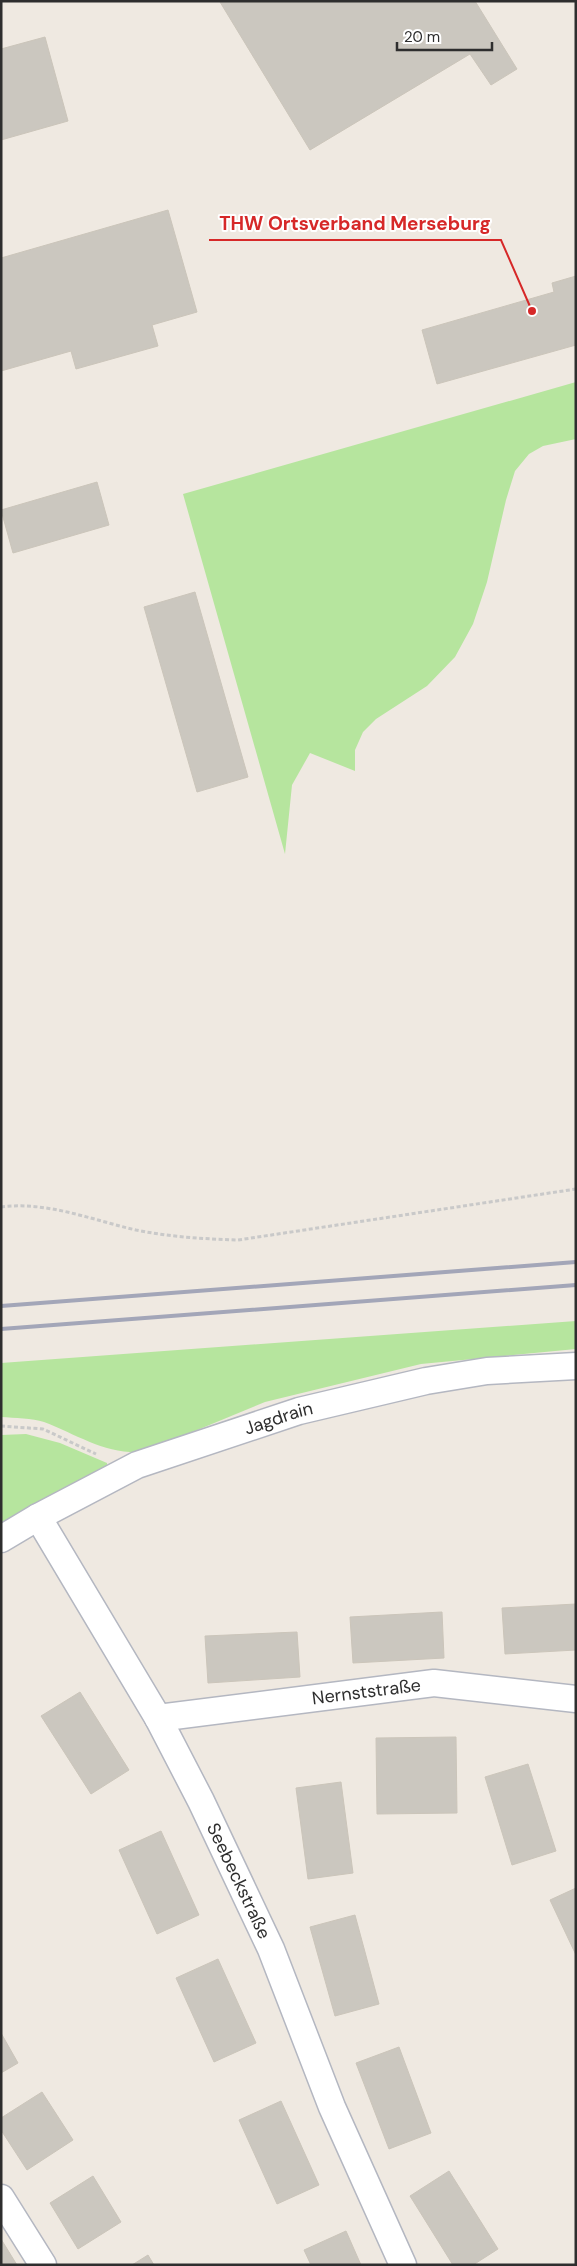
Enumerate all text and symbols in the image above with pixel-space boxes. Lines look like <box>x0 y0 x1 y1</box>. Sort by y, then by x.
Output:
scale bar <box>397 20 492 52</box>
text: 20 m <box>404 27 440 47</box>
callout: THW Ortsverband Merseburg <box>209 206 501 240</box>
text: THW Ortsverband Merseburg <box>219 211 491 236</box>
street label: Jagdrain <box>241 1396 315 1440</box>
street label: Nernststraße <box>311 1673 422 1710</box>
street label: Seebeckstraße <box>201 1819 276 1943</box>

